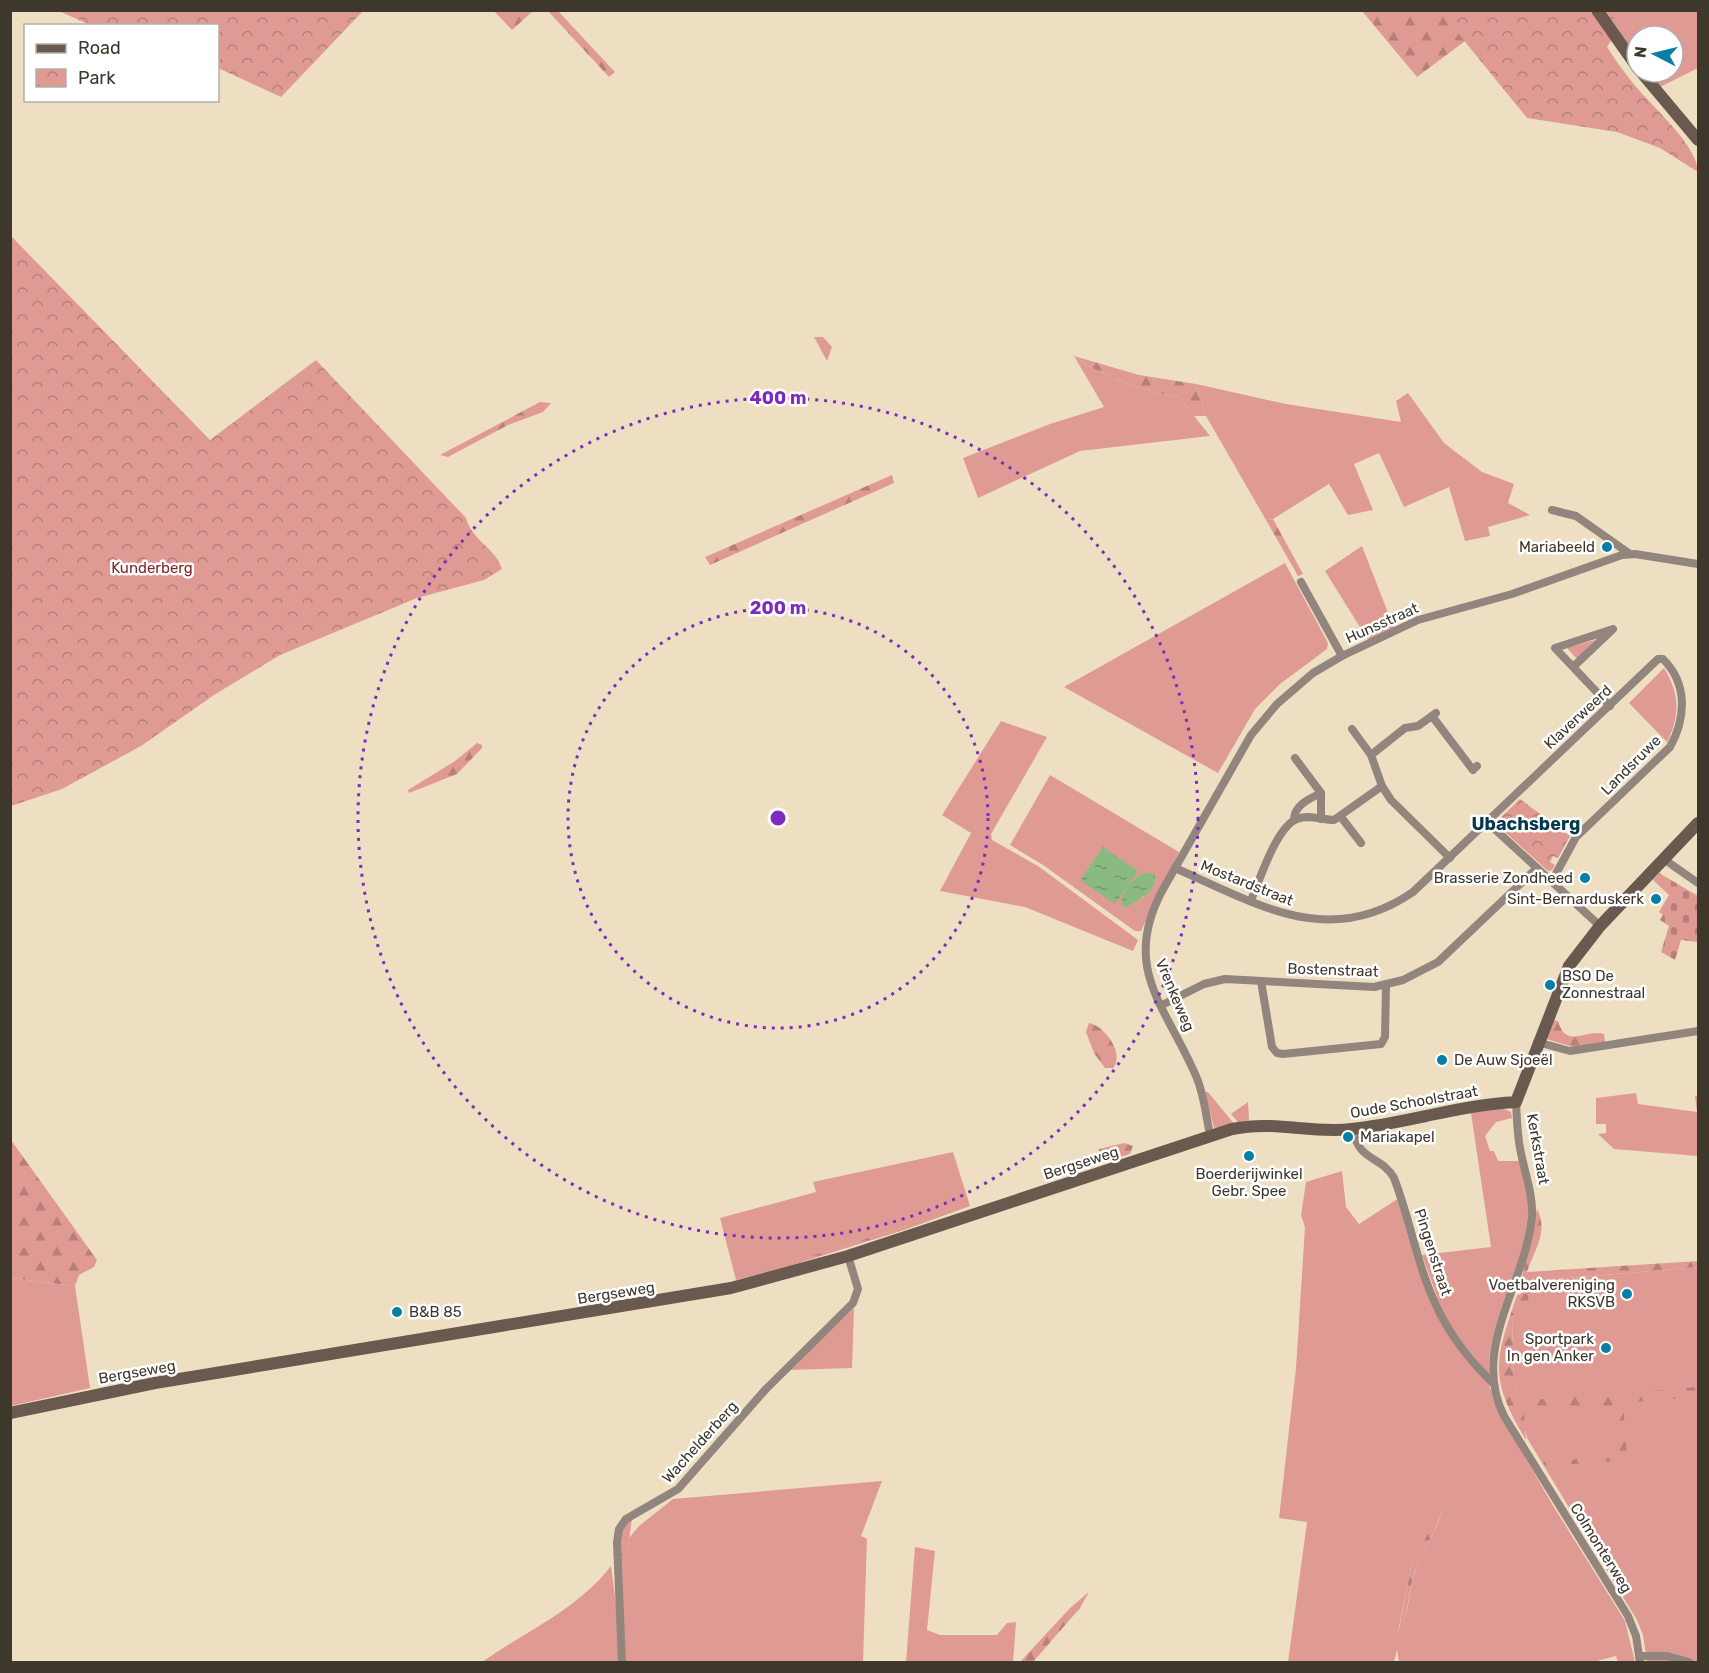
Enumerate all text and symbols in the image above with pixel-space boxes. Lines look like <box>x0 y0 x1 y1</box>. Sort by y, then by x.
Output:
legend <box>24 24 219 102</box>
north arrow <box>1625 24 1685 84</box>
text: Road <box>78 37 121 59</box>
text: N <box>1630 45 1651 59</box>
text: Park <box>78 67 116 89</box>
text: 400 m <box>749 387 807 409</box>
place label: Mariabeeld <box>1519 538 1595 556</box>
marker: Mariabeeld <box>1600 540 1614 554</box>
park label: Kunderberg <box>111 559 193 577</box>
text: 200 m <box>750 597 806 619</box>
street label: Hunsstraat <box>1343 599 1421 647</box>
street label: Klaverweerd <box>1540 681 1616 753</box>
street label: Landsruwe <box>1597 731 1665 799</box>
centre of rings <box>768 808 788 828</box>
district label: Ubachsberg <box>1472 813 1580 835</box>
street label: Mostardstraat <box>1198 856 1296 910</box>
place label: Brasserie Zondheed <box>1434 869 1573 887</box>
marker: Brasserie Zondheed <box>1578 871 1592 885</box>
place label: Sint-Bernarduskerk <box>1507 890 1644 908</box>
marker: Sint-Bernarduskerk <box>1649 892 1663 906</box>
street label: Vrenkeweg <box>1152 956 1198 1034</box>
street label: Bostenstraat <box>1287 959 1379 981</box>
place label: BSO De Zonnestraal <box>1562 967 1645 1002</box>
marker: BSO De Zonnestraal <box>1543 978 1557 992</box>
place label: De Auw Sjoeël <box>1454 1051 1553 1069</box>
marker: De Auw Sjoeël <box>1435 1053 1449 1067</box>
street label: Oude Schoolstraat <box>1349 1082 1479 1122</box>
street label: Kerkstraat <box>1523 1112 1553 1186</box>
place label: Mariakapel <box>1360 1128 1435 1146</box>
marker: Mariakapel <box>1341 1130 1355 1144</box>
street label: Bergseweg <box>1041 1142 1121 1184</box>
marker: Boerderijwinkel Gebr. Spee <box>1242 1149 1256 1163</box>
place label: Boerderijwinkel Gebr. Spee <box>1195 1165 1303 1200</box>
street label: Pingenstraat <box>1410 1206 1456 1298</box>
place label: Voetbalvereniging RKSVB <box>1489 1276 1615 1311</box>
street label: Bergseweg <box>576 1278 656 1308</box>
marker: Voetbalvereniging RKSVB <box>1620 1287 1634 1301</box>
place label: B&B 85 <box>409 1303 462 1321</box>
marker: B&B 85 <box>390 1305 404 1319</box>
place label: Sportpark In gen Anker <box>1507 1330 1594 1365</box>
marker: Sportpark In gen Anker <box>1599 1341 1613 1355</box>
street label: Bergseweg <box>97 1356 177 1388</box>
street label: Wachelderberg <box>658 1397 742 1487</box>
street label: Colmonterweg <box>1566 1500 1636 1596</box>

